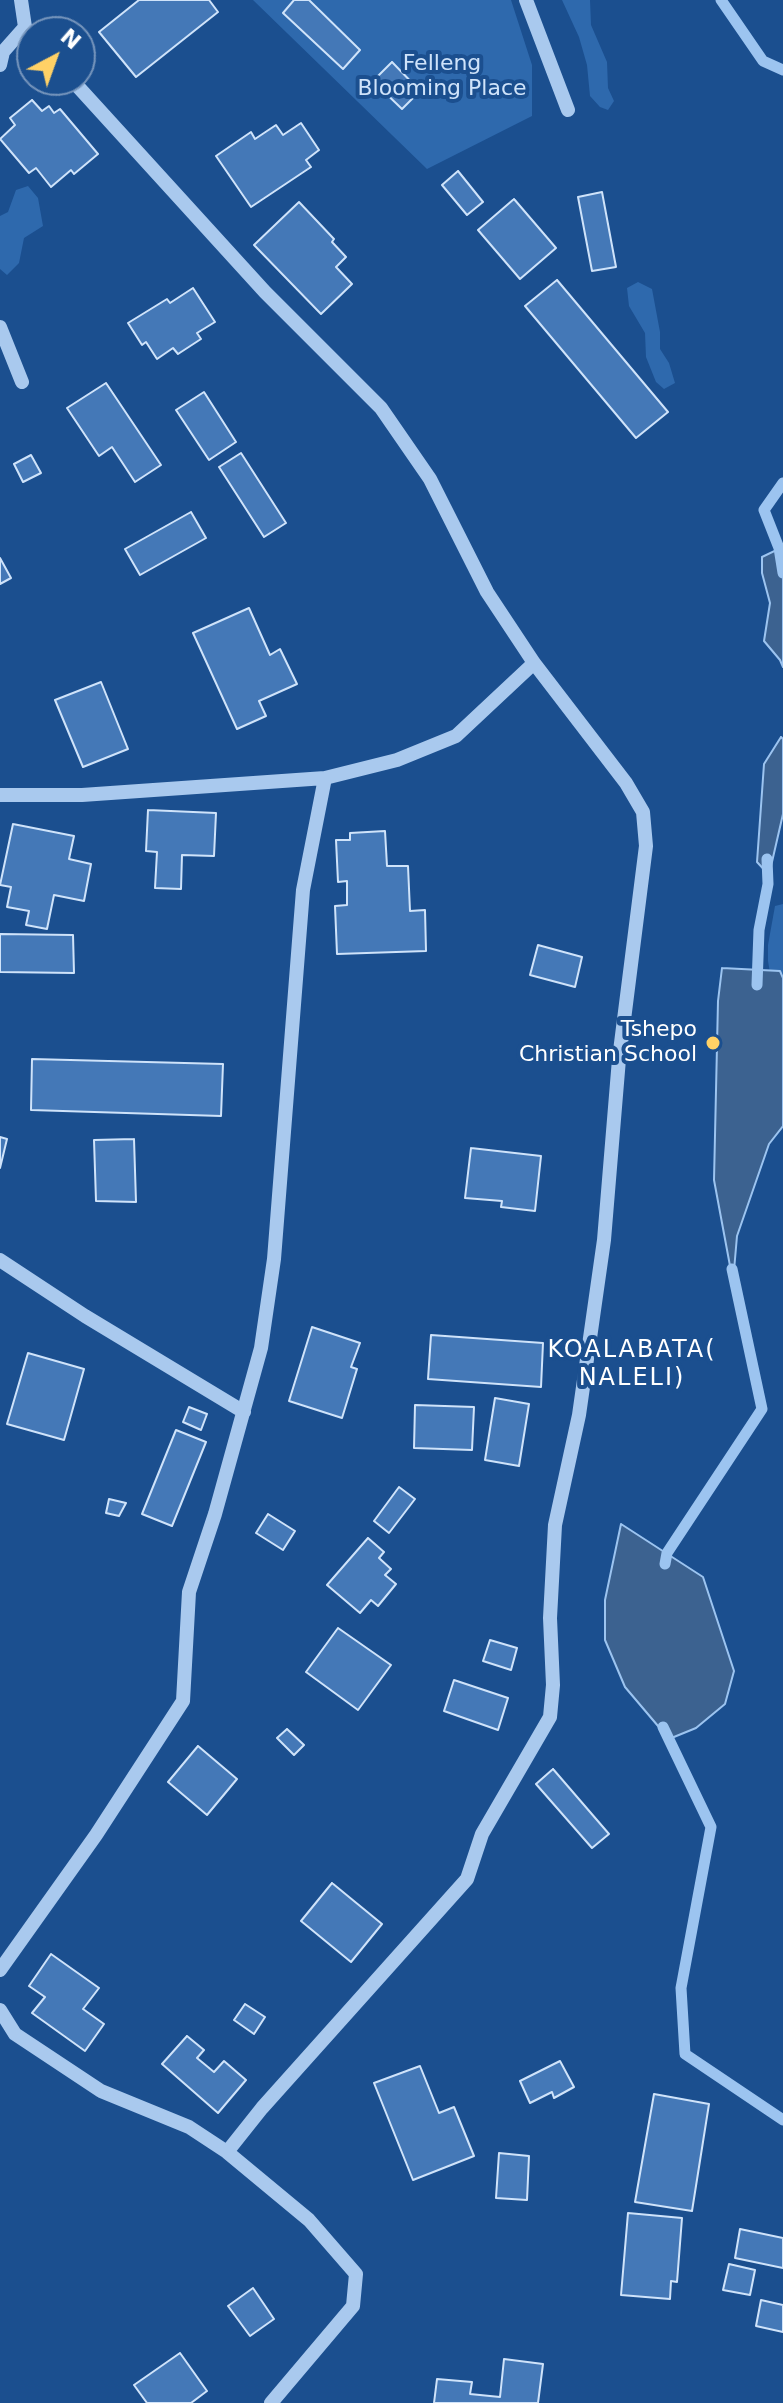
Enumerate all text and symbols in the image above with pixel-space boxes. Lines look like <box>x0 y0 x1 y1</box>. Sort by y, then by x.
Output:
north arrow <box>16 16 96 96</box>
text: N <box>56 24 86 54</box>
park label: Felleng Blooming Place <box>357 51 527 102</box>
place label: Tshepo Christian School <box>519 1017 697 1068</box>
marker: Tshepo Christian School <box>704 1034 722 1052</box>
district label: KOALABATA( NALELI) <box>547 1337 717 1393</box>

